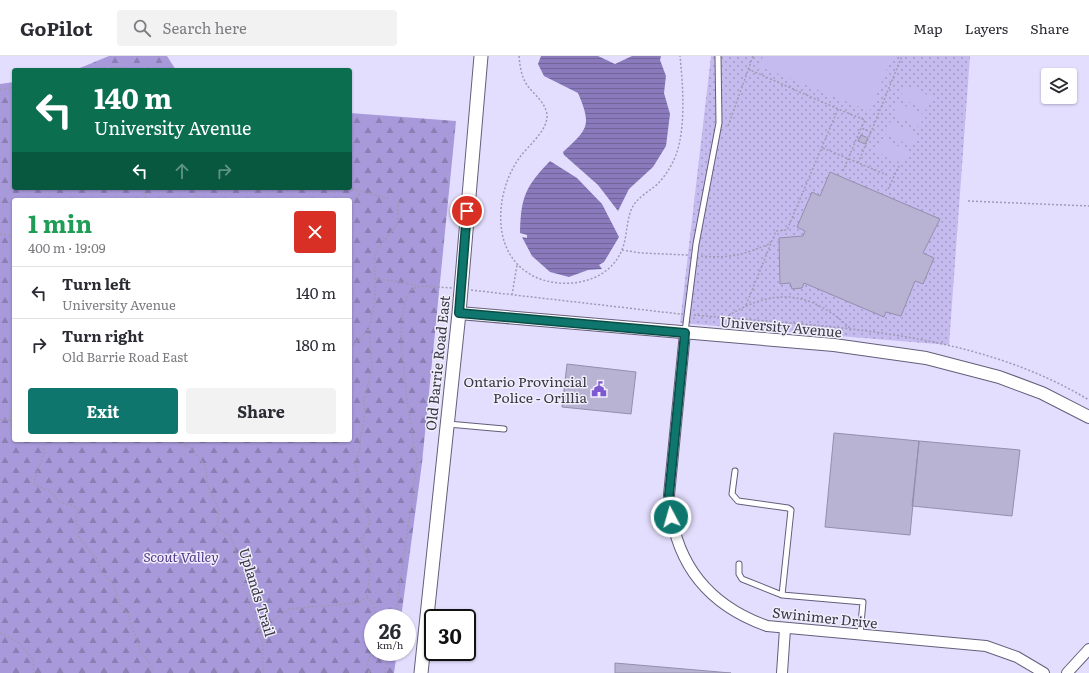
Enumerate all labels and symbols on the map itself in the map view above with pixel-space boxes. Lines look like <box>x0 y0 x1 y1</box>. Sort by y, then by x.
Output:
pin <box>450 194 484 228</box>
street label: Old Barrie Road East <box>420 294 454 432</box>
street label: University Avenue <box>719 311 843 341</box>
place label: Ontario Provincial Police - Orillia <box>463 371 587 407</box>
public building icon: Ontario Provincial Police - Orillia <box>590 380 608 398</box>
position arrow <box>650 496 692 538</box>
street label: Uplands Trail <box>235 545 281 639</box>
park label: Scout Valley <box>143 546 219 566</box>
street label: Swinimer Drive <box>771 602 879 632</box>
speed limit sign: 30 <box>424 609 476 661</box>

